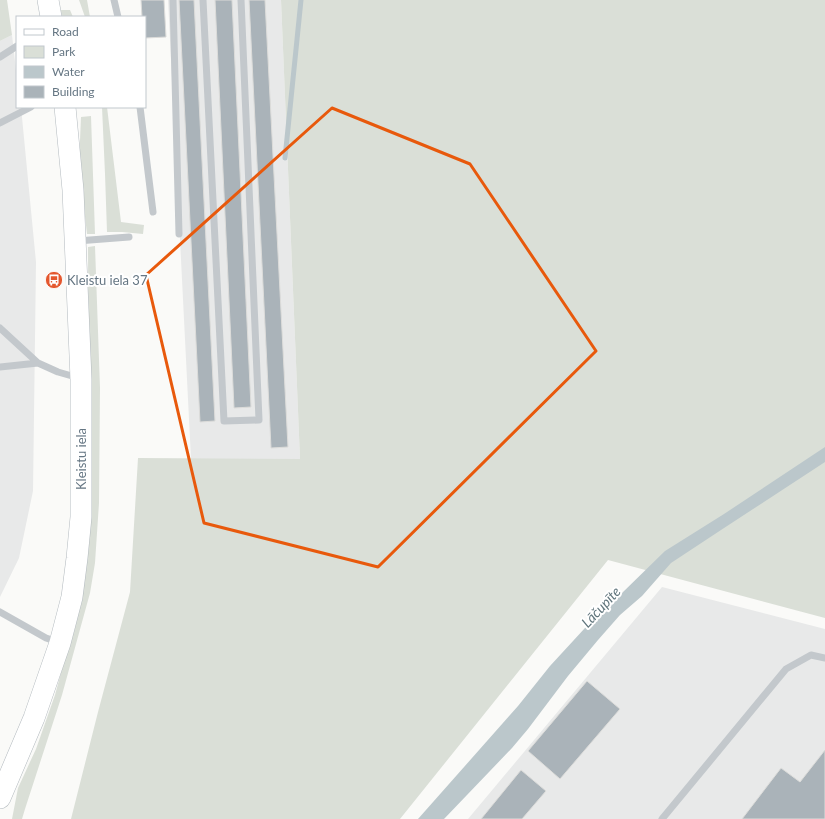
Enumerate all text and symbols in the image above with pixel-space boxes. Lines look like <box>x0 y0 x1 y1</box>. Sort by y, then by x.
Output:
legend <box>16 16 146 108</box>
text: Road <box>52 24 79 39</box>
text: Park <box>52 44 76 59</box>
text: Water <box>52 64 85 79</box>
text: Building <box>52 84 95 99</box>
bus stop icon: Kleistu iela 37 <box>44 270 64 290</box>
place label: Kleistu iela 37 <box>67 272 148 288</box>
street label: Kleistu iela <box>73 428 89 490</box>
water label: Lāčupīte <box>578 583 624 631</box>

